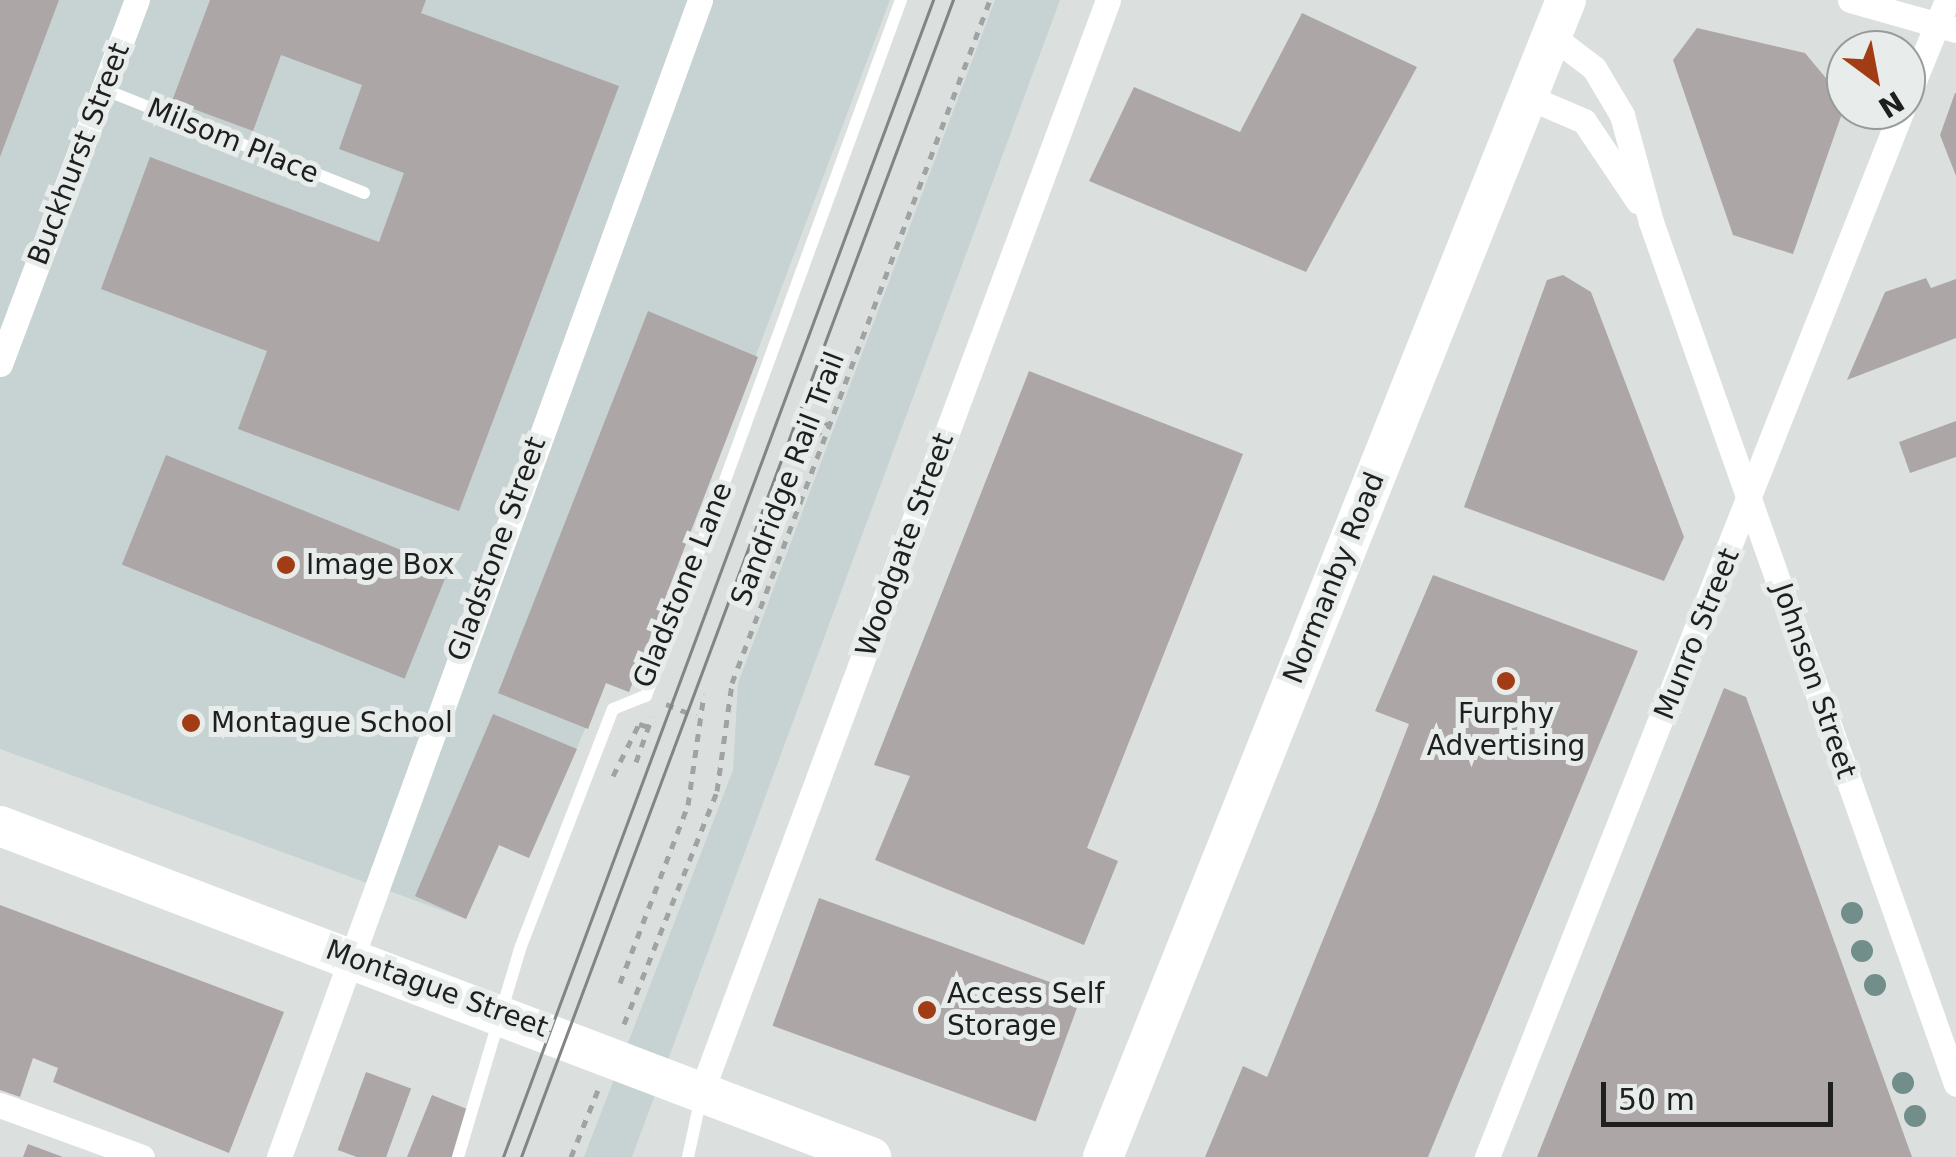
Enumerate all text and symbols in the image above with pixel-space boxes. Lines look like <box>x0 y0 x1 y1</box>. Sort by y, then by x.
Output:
north arrow <box>1826 30 1926 130</box>
street label: Buckhurst Street <box>21 38 137 270</box>
text: N <box>1872 84 1910 124</box>
street label: Milsom Place <box>142 91 324 191</box>
street label: Sandridge Rail Trail <box>724 347 852 611</box>
street label: Woodgate Street <box>849 429 961 661</box>
street label: Gladstone Street <box>441 432 553 666</box>
street label: Normanby Road <box>1276 468 1392 688</box>
street label: Gladstone Lane <box>626 477 740 693</box>
street label: Munro Street <box>1647 543 1747 725</box>
place label: Image Box <box>306 548 455 582</box>
marker: Image Box <box>275 554 297 576</box>
street label: Johnson Street <box>1765 579 1863 783</box>
marker: Furphy Advertising <box>1495 670 1517 692</box>
place label: Furphy Advertising <box>1427 697 1585 763</box>
place label: Montague School <box>211 706 453 740</box>
marker: Montague School <box>180 712 202 734</box>
street label: Montague Street <box>321 933 553 1045</box>
place label: Access Self Storage <box>947 977 1104 1043</box>
marker: Access Self Storage <box>916 999 938 1021</box>
scale bar <box>1606 1062 1838 1124</box>
text: 50 m <box>1618 1082 1695 1117</box>

